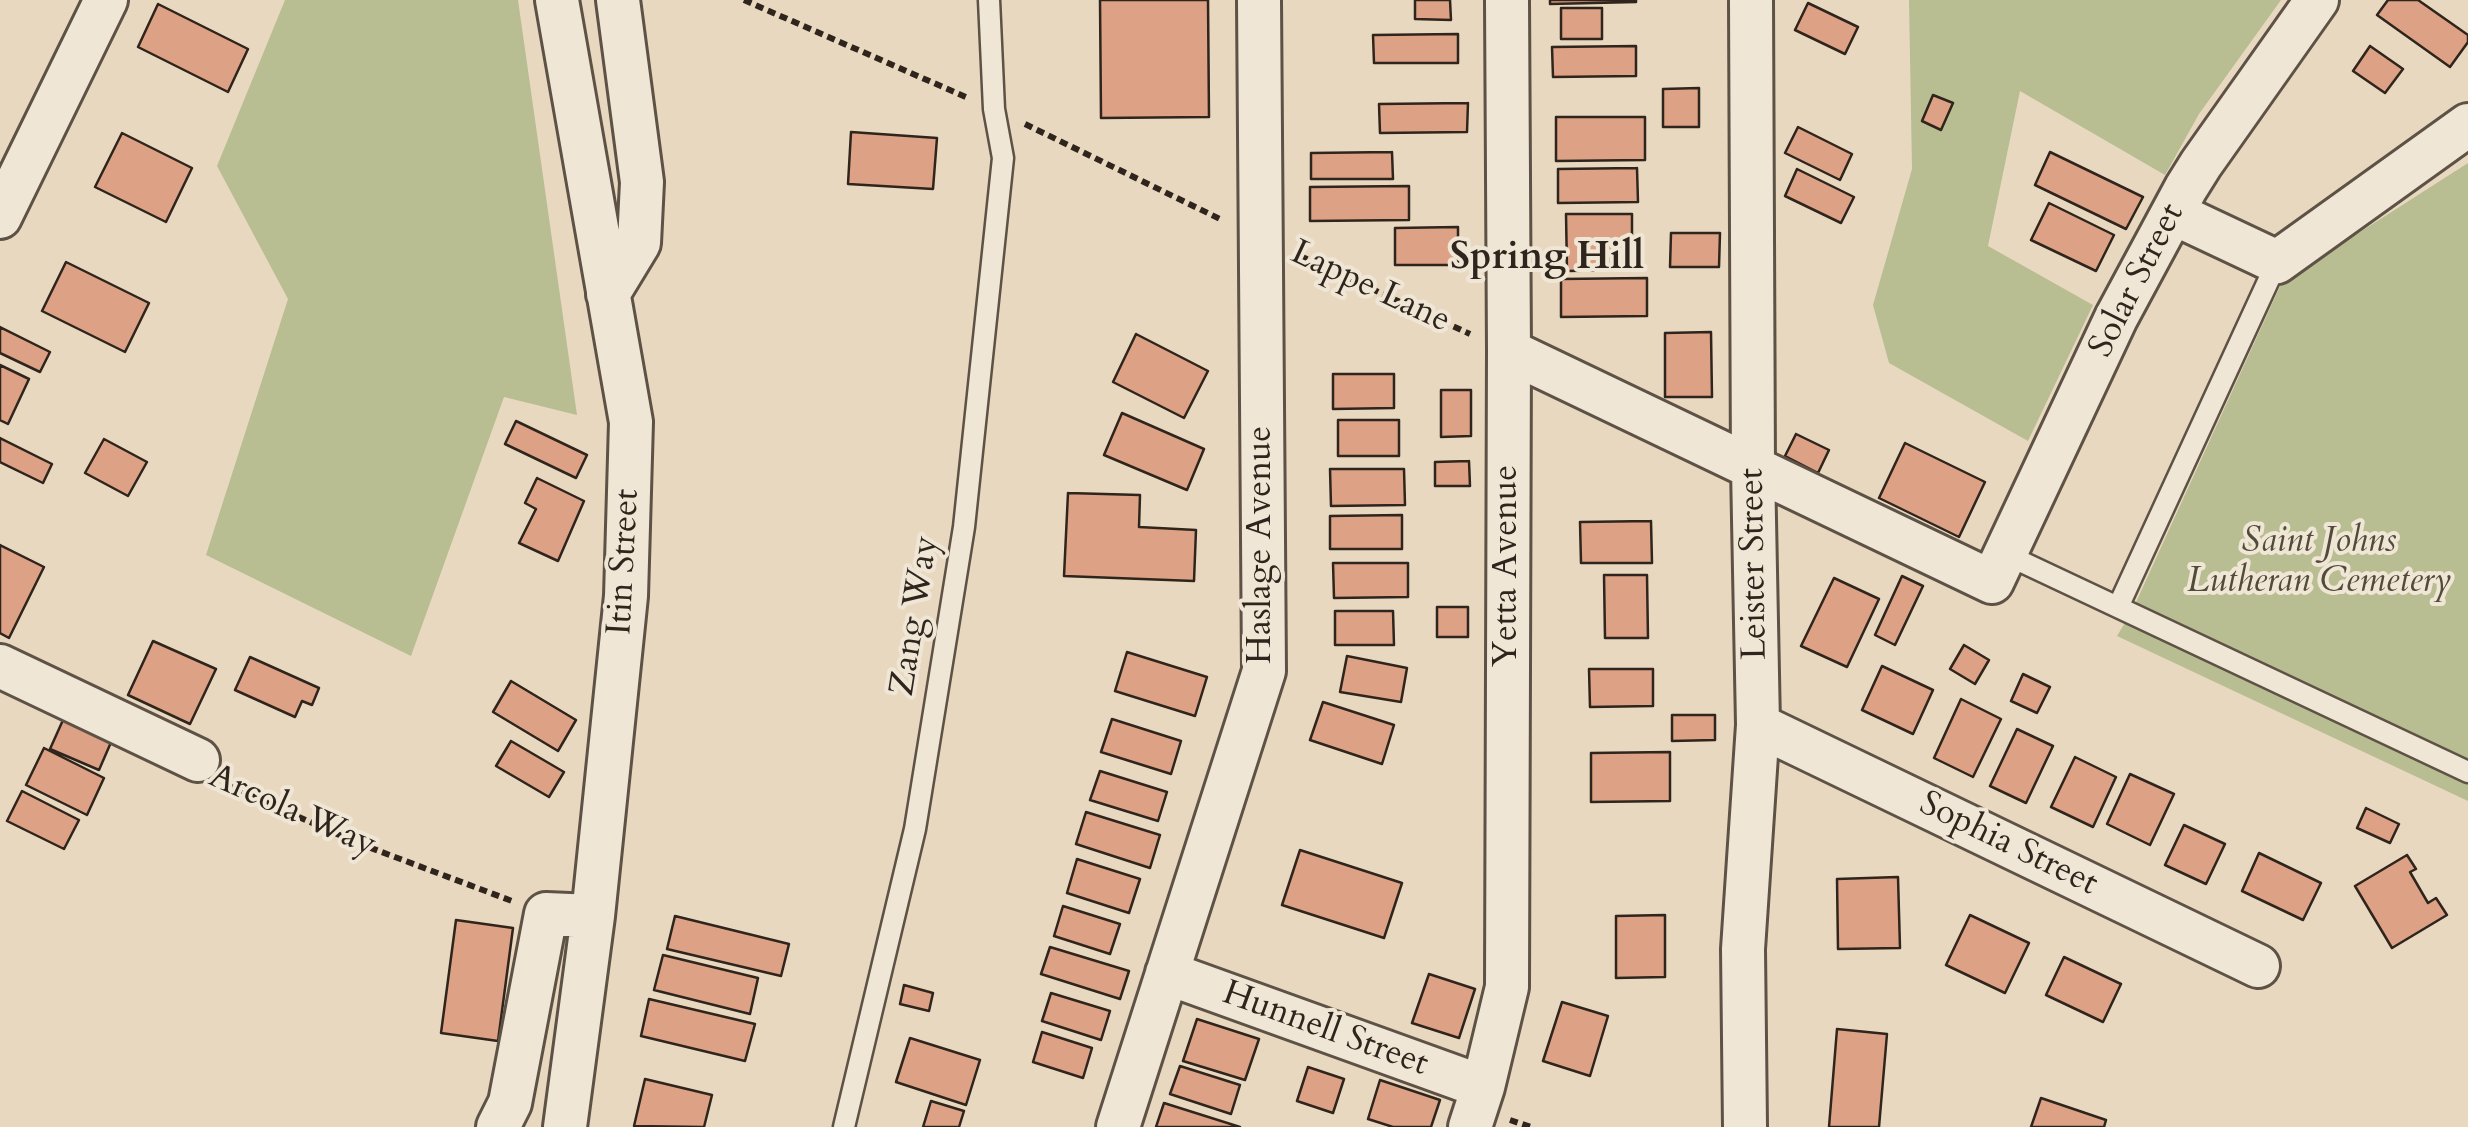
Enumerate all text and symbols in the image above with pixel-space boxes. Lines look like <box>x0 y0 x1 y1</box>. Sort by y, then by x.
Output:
street label: Solar Street <box>2081 197 2195 365</box>
street label: Lappe Lane <box>1284 233 1456 343</box>
district label: Spring Hill <box>1450 236 1644 282</box>
street label: Haslage Avenue <box>1241 426 1283 664</box>
street label: Yetta Avenue <box>1487 465 1529 667</box>
street label: Leister Street <box>1732 468 1778 660</box>
street label: Itin Street <box>600 488 650 636</box>
park label: Saint Johns Lutheran Cemetery <box>2187 522 2451 604</box>
street label: Zang Way <box>883 533 949 699</box>
street label: Arcola Way <box>202 757 382 867</box>
street label: Sophia Street <box>1912 784 2104 906</box>
street label: Hunnell Street <box>1217 973 1433 1087</box>

